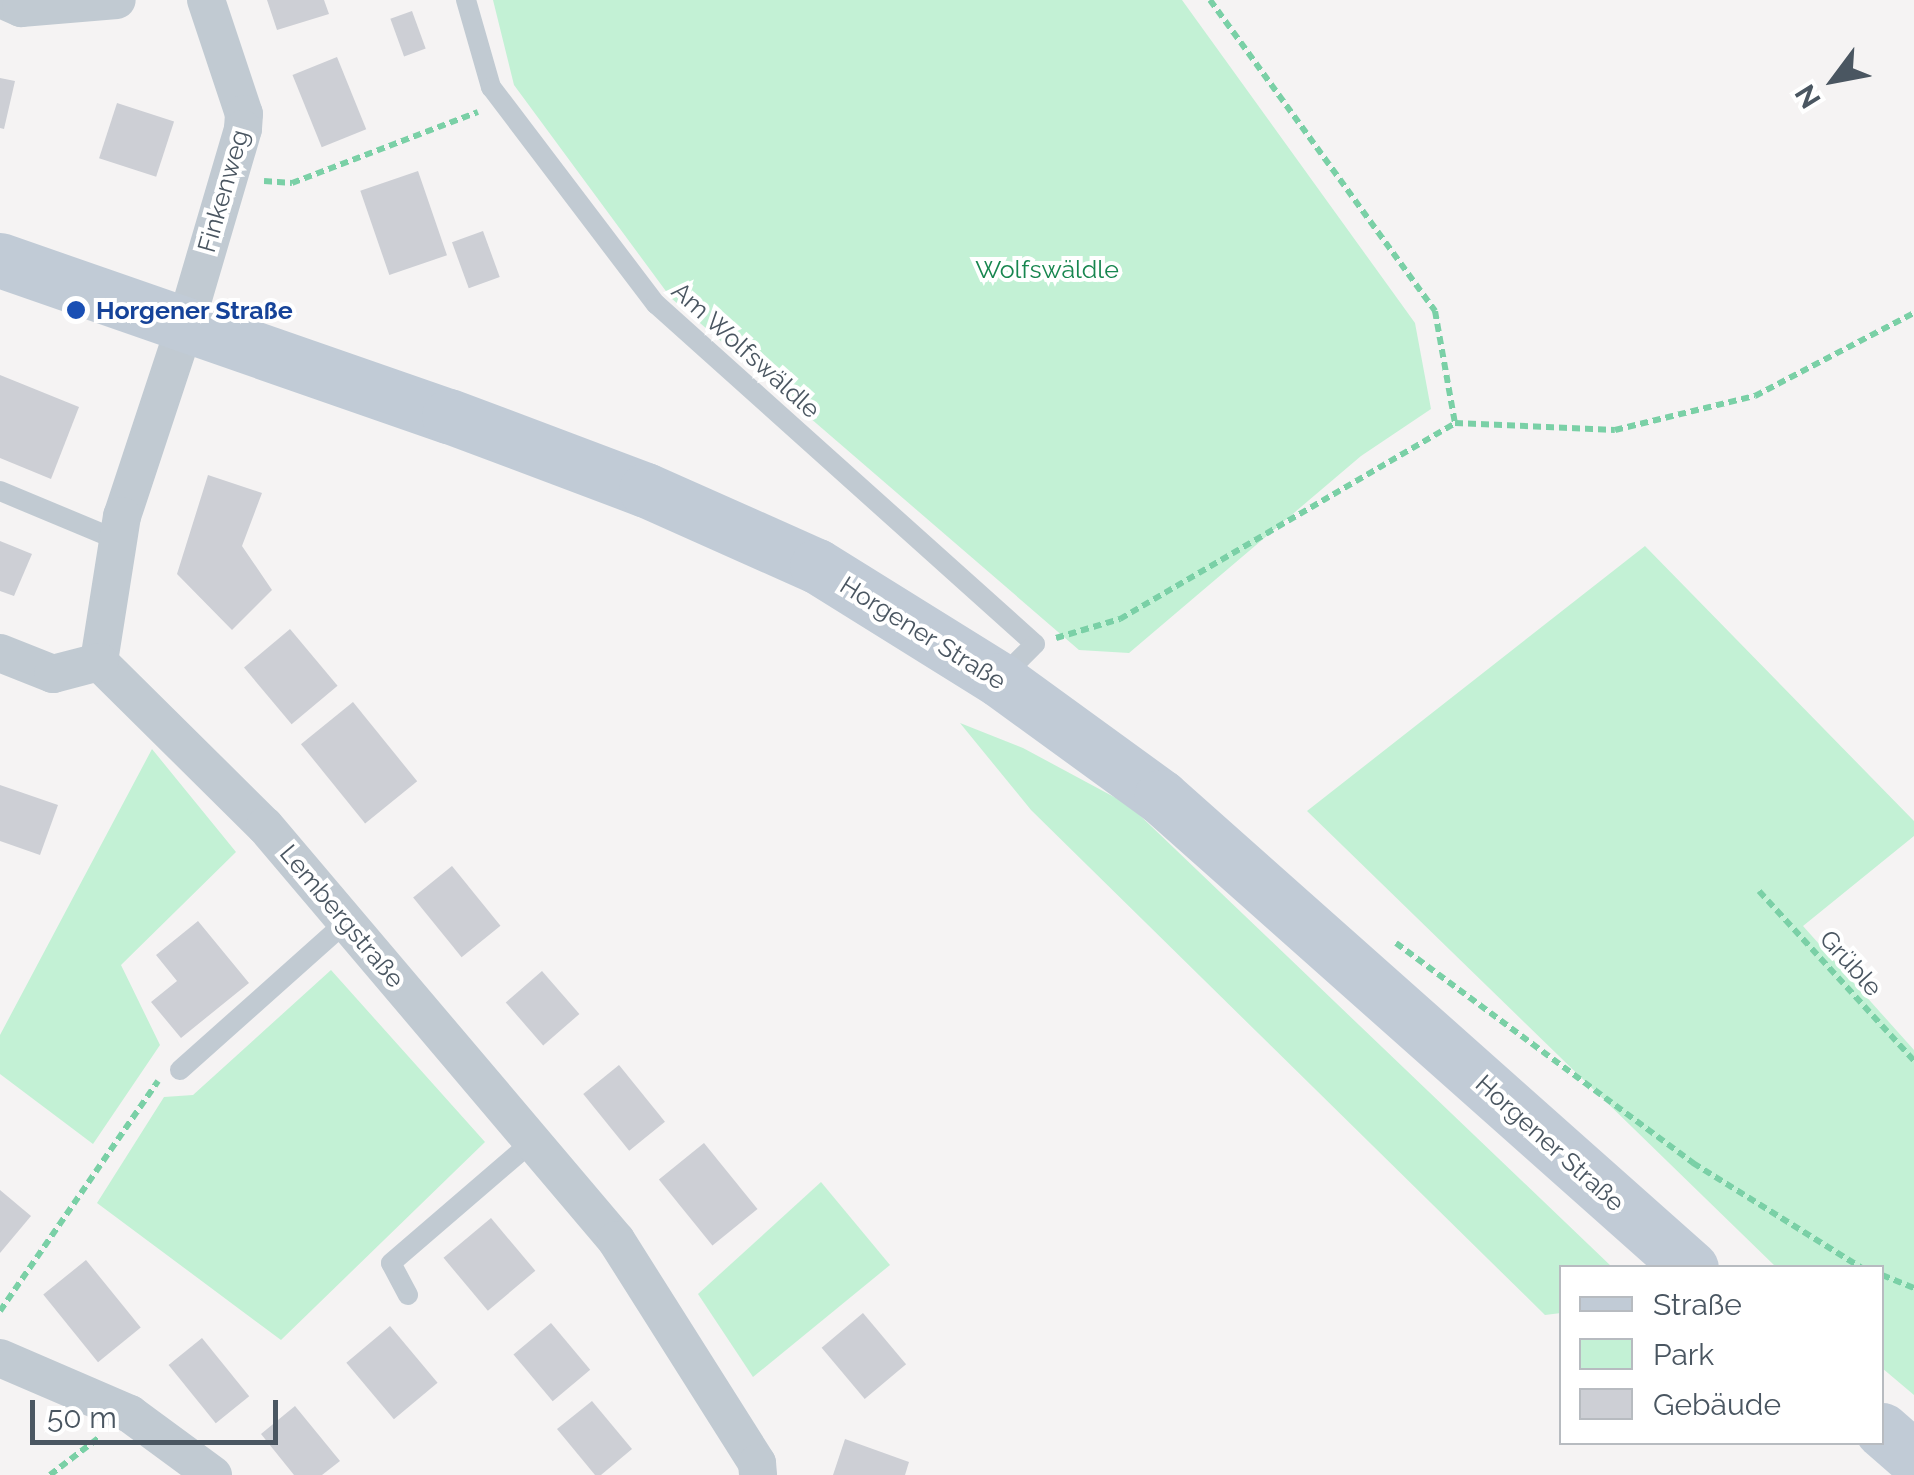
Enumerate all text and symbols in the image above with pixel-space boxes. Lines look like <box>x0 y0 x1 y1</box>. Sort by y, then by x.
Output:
north arrow <box>1784 30 1884 130</box>
text: N <box>1788 78 1828 114</box>
street label: Finkenweg <box>191 126 255 256</box>
park label: Wolfswäldle <box>975 254 1119 284</box>
street label: Am Wolfswäldle <box>665 275 827 425</box>
place label: Horgener Straße <box>96 295 293 325</box>
marker: Horgener Straße <box>65 299 87 321</box>
street label: Horgener Straße <box>834 570 1012 696</box>
street label: Lembergstraße <box>274 838 410 994</box>
street label: Grüble <box>1814 924 1888 1002</box>
street label: Horgener Straße <box>1469 1068 1631 1218</box>
legend <box>1559 1265 1884 1445</box>
text: Straße <box>1653 1287 1742 1322</box>
text: Park <box>1653 1337 1714 1372</box>
scale bar <box>35 1380 282 1442</box>
text: Gebäude <box>1653 1387 1781 1422</box>
text: 50 m <box>47 1400 117 1435</box>

